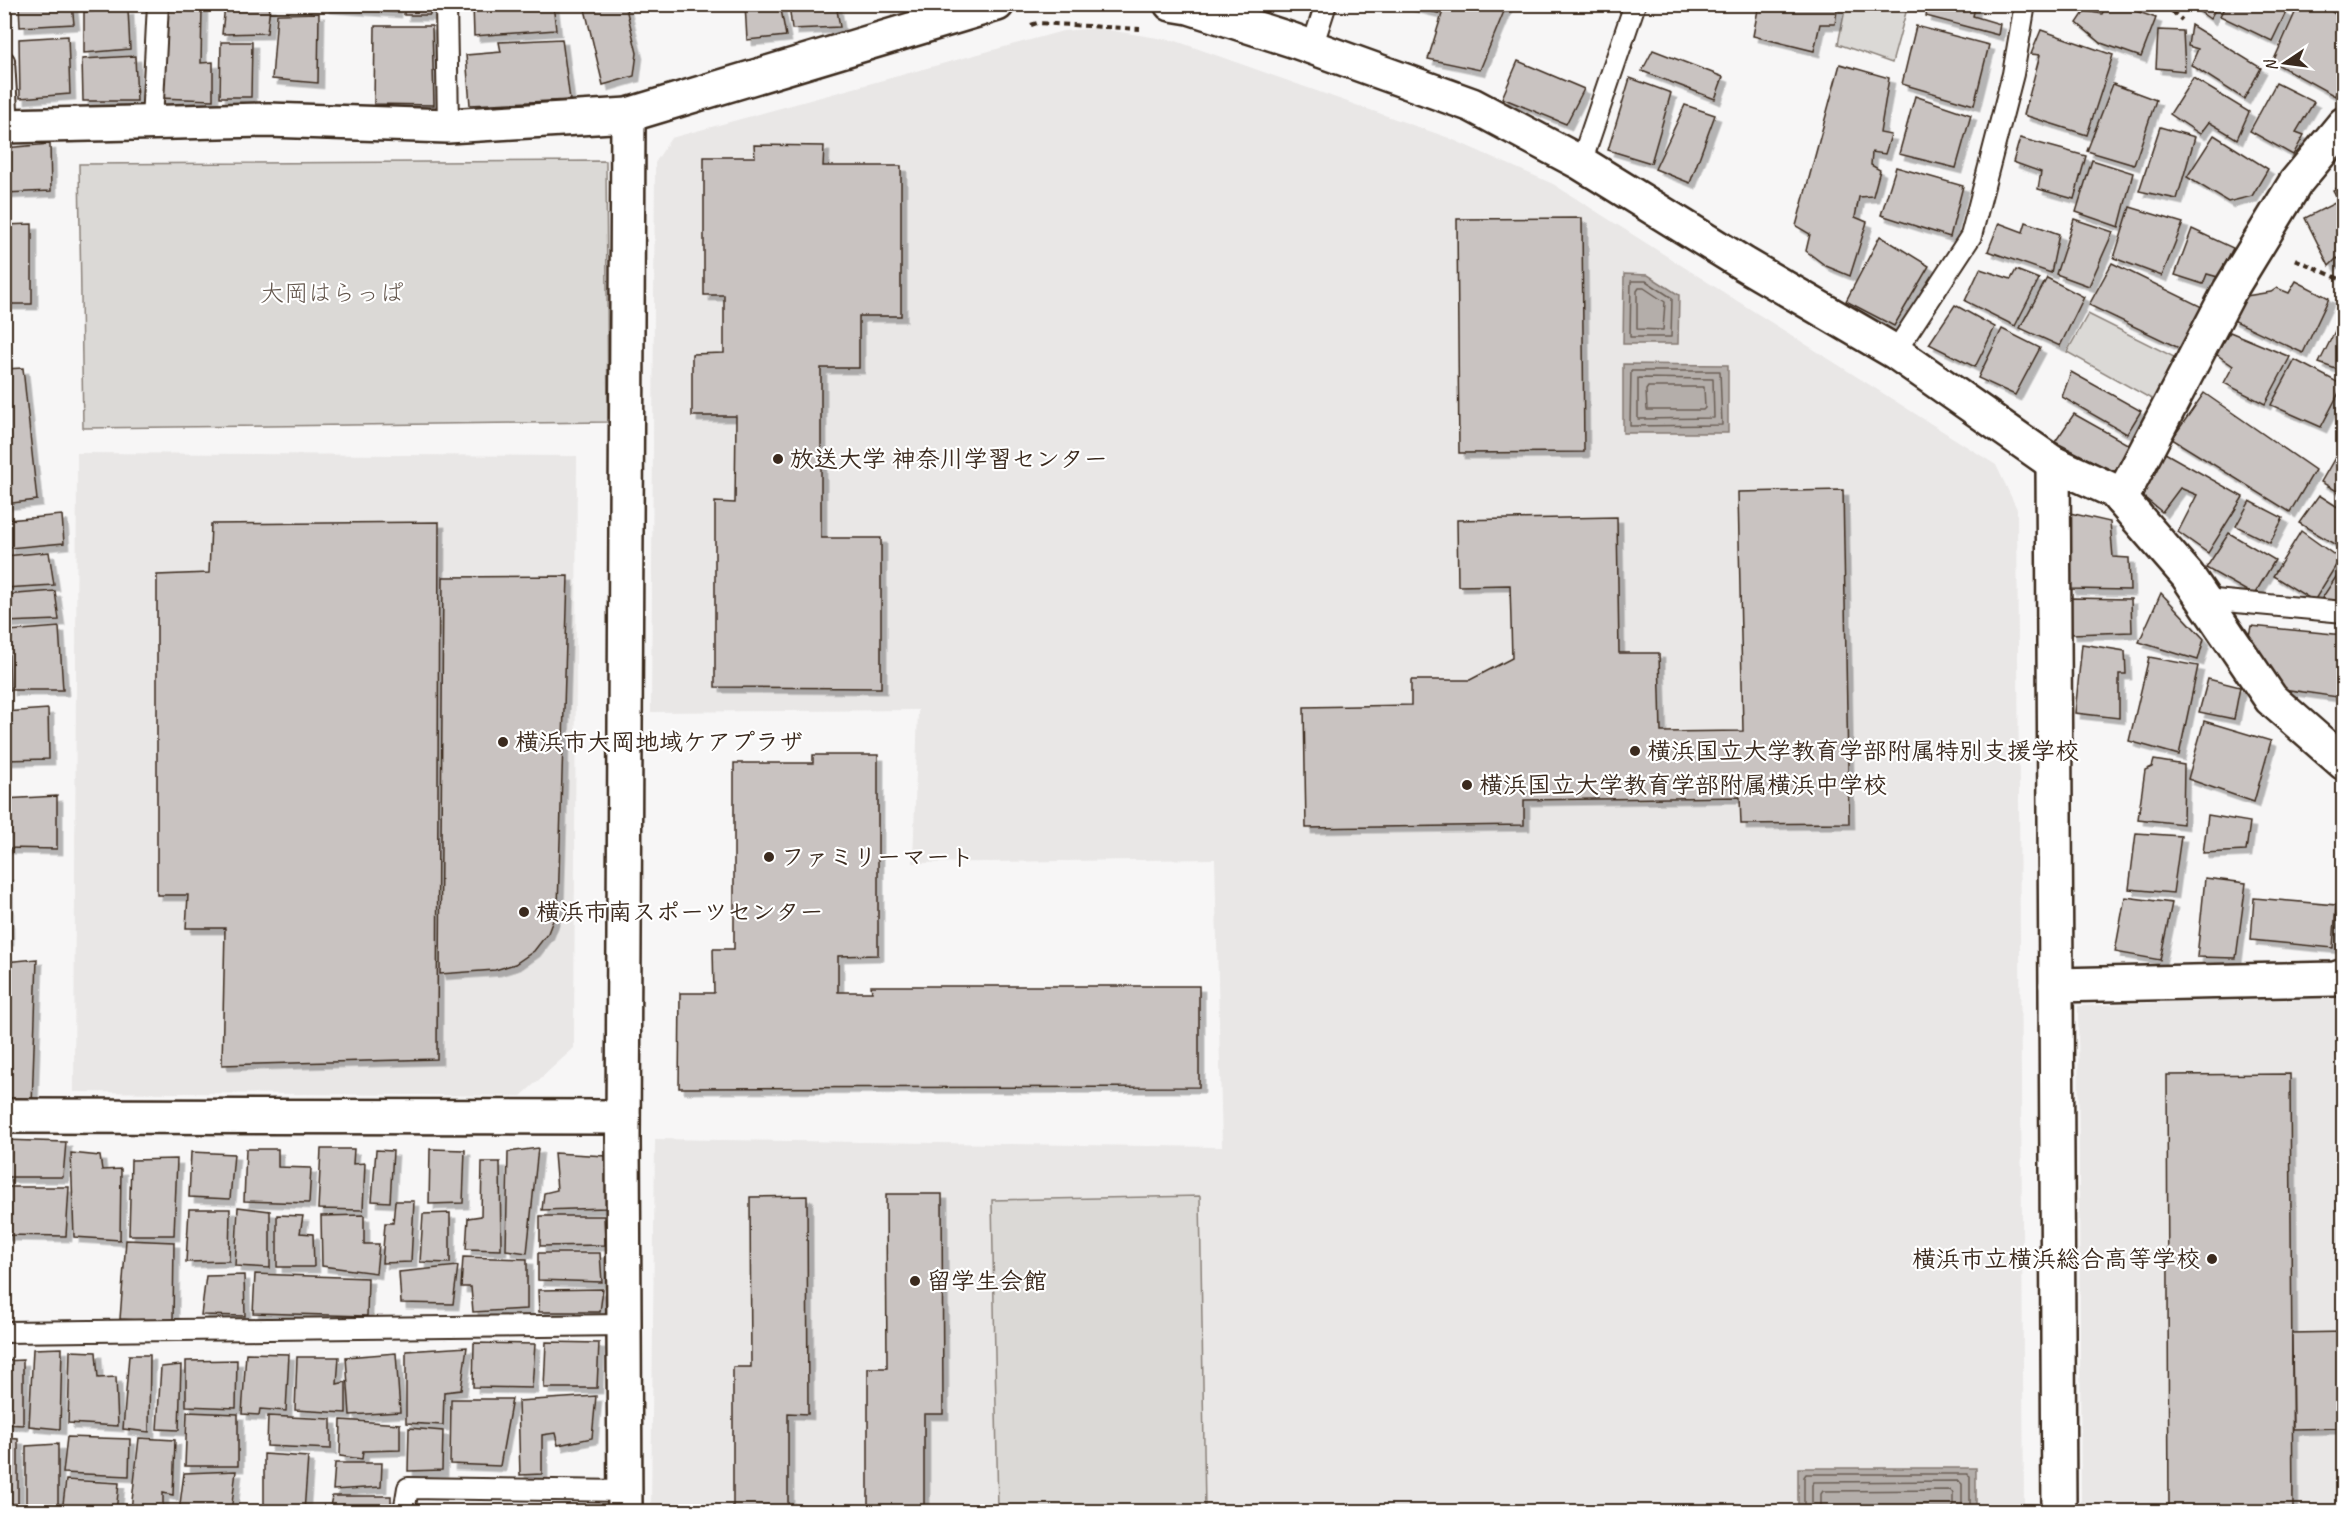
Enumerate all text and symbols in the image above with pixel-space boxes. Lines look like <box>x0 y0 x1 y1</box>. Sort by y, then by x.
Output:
north arrow <box>2255 33 2315 93</box>
text: N <box>2260 56 2282 73</box>
park label: 大岡はらっぱ <box>260 278 404 308</box>
place label: 放送大学 神奈川学習センター <box>790 444 1108 474</box>
marker: 放送大学 神奈川学習センター <box>771 452 785 466</box>
place label: 横浜市大岡地域ケアプラザ <box>515 727 803 757</box>
marker: 横浜市大岡地域ケアプラザ <box>496 735 510 749</box>
place label: 横浜国立大学教育学部附属特別支援学校 <box>1647 736 2079 766</box>
marker: 横浜国立大学教育学部附属特別支援学校 <box>1628 744 1642 758</box>
place label: 横浜国立大学教育学部附属横浜中学校 <box>1479 770 1887 800</box>
marker: 横浜国立大学教育学部附属横浜中学校 <box>1460 778 1474 792</box>
place label: ファミリーマート <box>781 842 974 872</box>
marker: ファミリーマート <box>762 850 776 864</box>
place label: 横浜市南スポーツセンター <box>536 897 824 927</box>
marker: 横浜市南スポーツセンター <box>517 905 531 919</box>
place label: 横浜市立横浜総合高等学校 <box>1912 1244 2200 1274</box>
marker: 横浜市立横浜総合高等学校 <box>2205 1252 2219 1266</box>
place label: 留学生会館 <box>927 1266 1047 1296</box>
marker: 留学生会館 <box>908 1274 922 1288</box>

